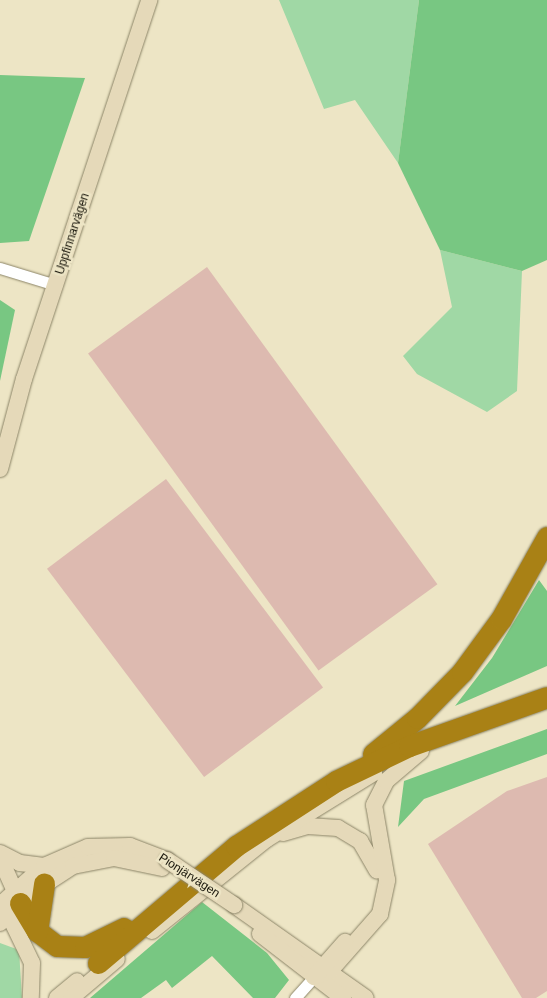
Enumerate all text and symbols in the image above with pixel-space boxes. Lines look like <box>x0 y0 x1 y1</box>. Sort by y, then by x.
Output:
street label: Uppfinnarvägen <box>53 191 93 277</box>
street label: Pionjärvägen <box>156 851 222 901</box>

